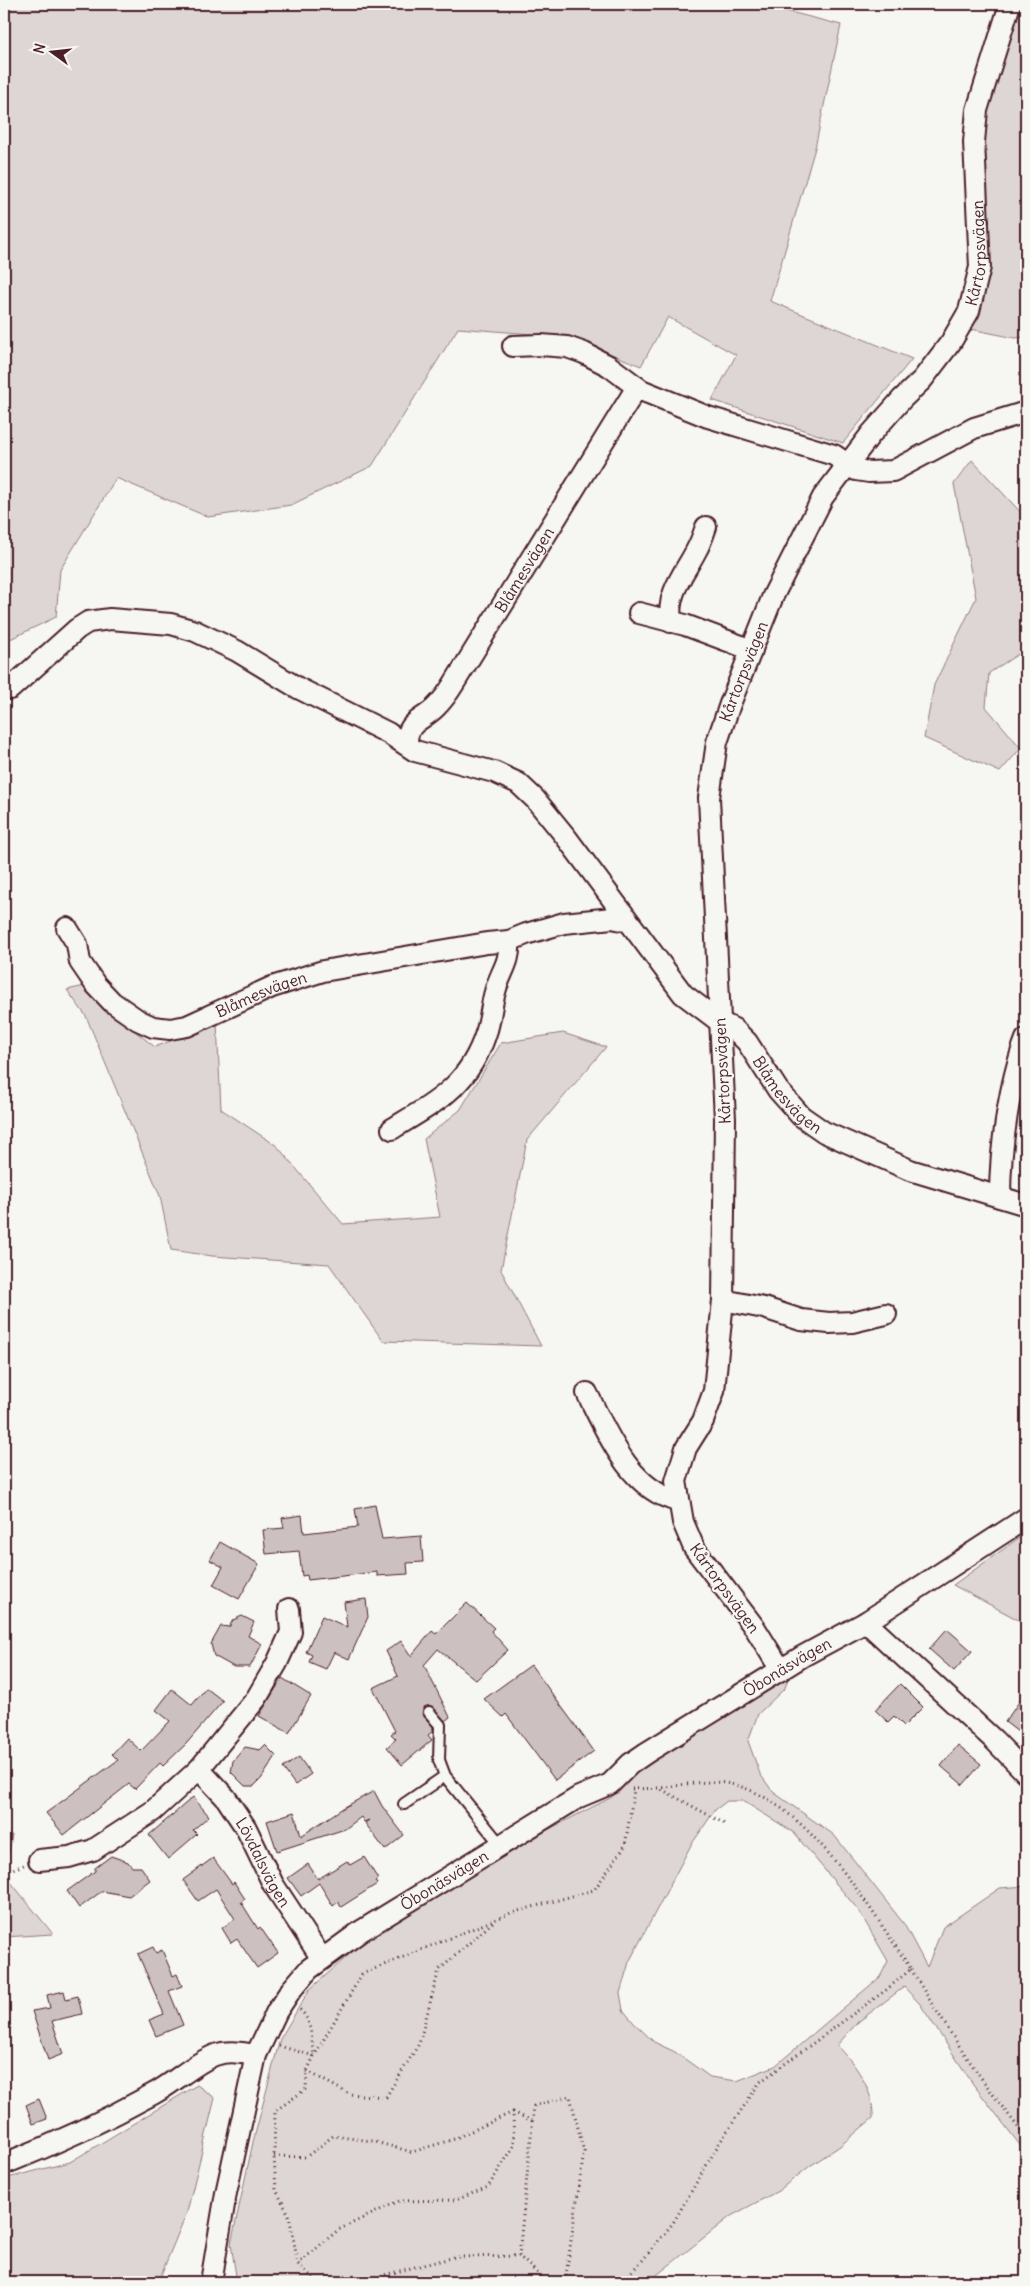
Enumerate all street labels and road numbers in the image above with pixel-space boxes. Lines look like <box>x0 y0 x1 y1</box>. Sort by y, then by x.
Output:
street label: Kårtorpsvägen <box>961 200 990 308</box>
street label: Blåmesvägen <box>490 523 558 616</box>
street label: Kårtorpsvägen <box>715 618 772 724</box>
street label: Blåmesvägen <box>212 967 309 1022</box>
street label: Kårtorpsvägen <box>709 1017 735 1125</box>
street label: Blåmesvägen <box>749 1052 826 1138</box>
street label: Kårtorpsvägen <box>686 1539 764 1637</box>
street label: Öbonäsvägen <box>739 1633 835 1701</box>
street label: Lövdalsvägen <box>232 1813 295 1911</box>
street label: Öbonäsvägen <box>396 1845 492 1915</box>

